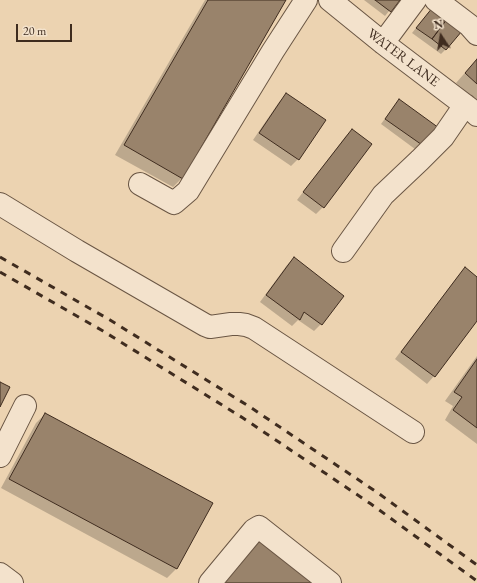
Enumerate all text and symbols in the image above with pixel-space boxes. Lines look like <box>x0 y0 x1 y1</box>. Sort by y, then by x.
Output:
scale bar <box>18 16 74 42</box>
north arrow <box>421 16 461 56</box>
text: 20 m <box>23 23 46 39</box>
street label: WATER LANE <box>363 25 443 91</box>

